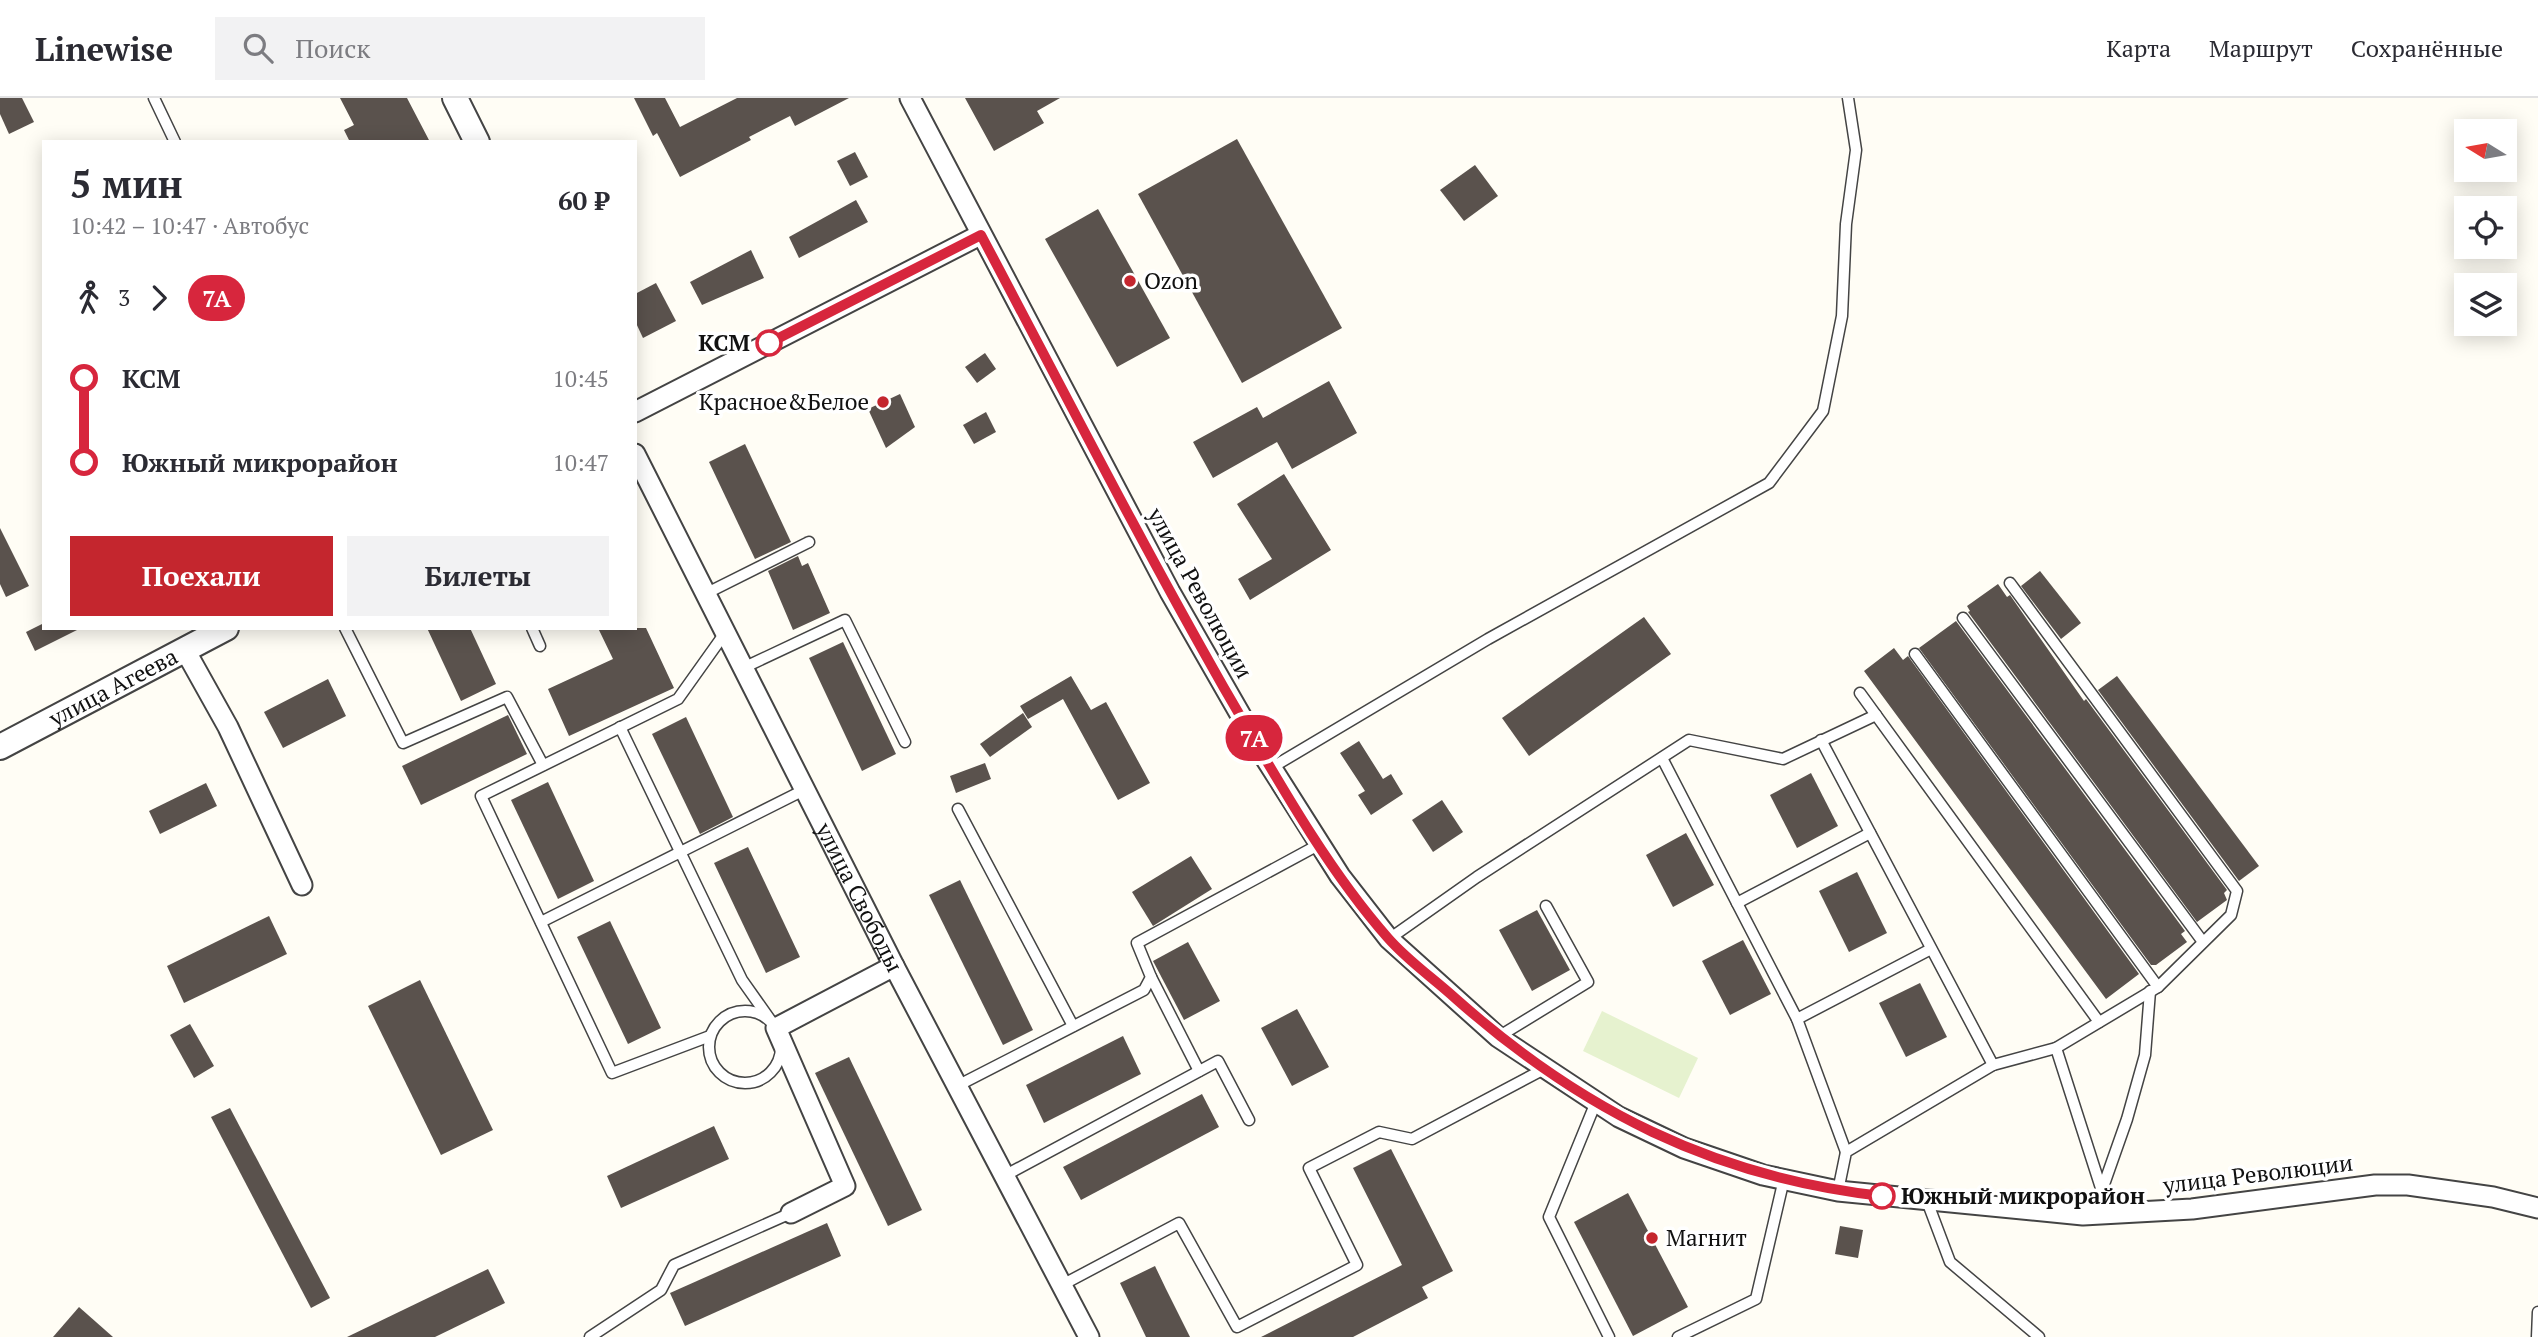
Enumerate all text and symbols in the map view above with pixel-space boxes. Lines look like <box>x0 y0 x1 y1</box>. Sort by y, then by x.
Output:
search box <box>215 17 705 80</box>
text: Linewise <box>35 27 173 70</box>
icon: search <box>239 29 277 67</box>
text: Поиск <box>295 31 370 65</box>
text: Карта <box>2106 32 2171 64</box>
text: Маршрут <box>2209 32 2313 64</box>
text: Сохранённые <box>2351 32 2503 64</box>
north arrow <box>2454 119 2516 182</box>
map controls <box>2454 119 2517 336</box>
text: 5 мин <box>70 159 183 209</box>
text: 60 ₽ <box>558 183 609 217</box>
button: locate <box>2454 196 2517 259</box>
text: 10:42 – 10:47 · Автобус <box>70 210 309 241</box>
place label: Ozon <box>1144 265 1198 296</box>
marker: Ozon <box>1122 273 1138 289</box>
button: layers <box>2454 273 2517 336</box>
icon: walk <box>70 279 108 317</box>
icon: forward <box>140 279 178 317</box>
text: 3 <box>118 282 130 313</box>
text: 7А <box>202 282 231 314</box>
place label: КСМ <box>698 327 750 358</box>
marker: КСМ <box>756 330 782 356</box>
text: КСМ <box>122 361 180 395</box>
text: 10:45 <box>552 363 609 394</box>
place label: Красное&Белое <box>699 386 869 417</box>
marker: Красное&Белое <box>875 394 891 410</box>
text: Южный микрорайон <box>122 445 398 479</box>
text: 10:47 <box>552 447 609 478</box>
street label: улица Революции <box>1140 501 1260 684</box>
button: Поехали <box>70 536 333 616</box>
button: Билеты <box>347 536 609 616</box>
street label: улица Агеева <box>42 640 183 734</box>
line badge: 7А <box>1222 715 1286 761</box>
text: 7А <box>1240 722 1269 754</box>
street label: улица Свободы <box>809 816 911 977</box>
street label: улица Революции <box>2160 1146 2354 1201</box>
place label: Южный микрорайон <box>1901 1180 2145 1211</box>
marker: Южный микрорайон <box>1869 1183 1895 1209</box>
place label: Магнит <box>1666 1222 1747 1253</box>
marker: Магнит <box>1644 1230 1660 1246</box>

